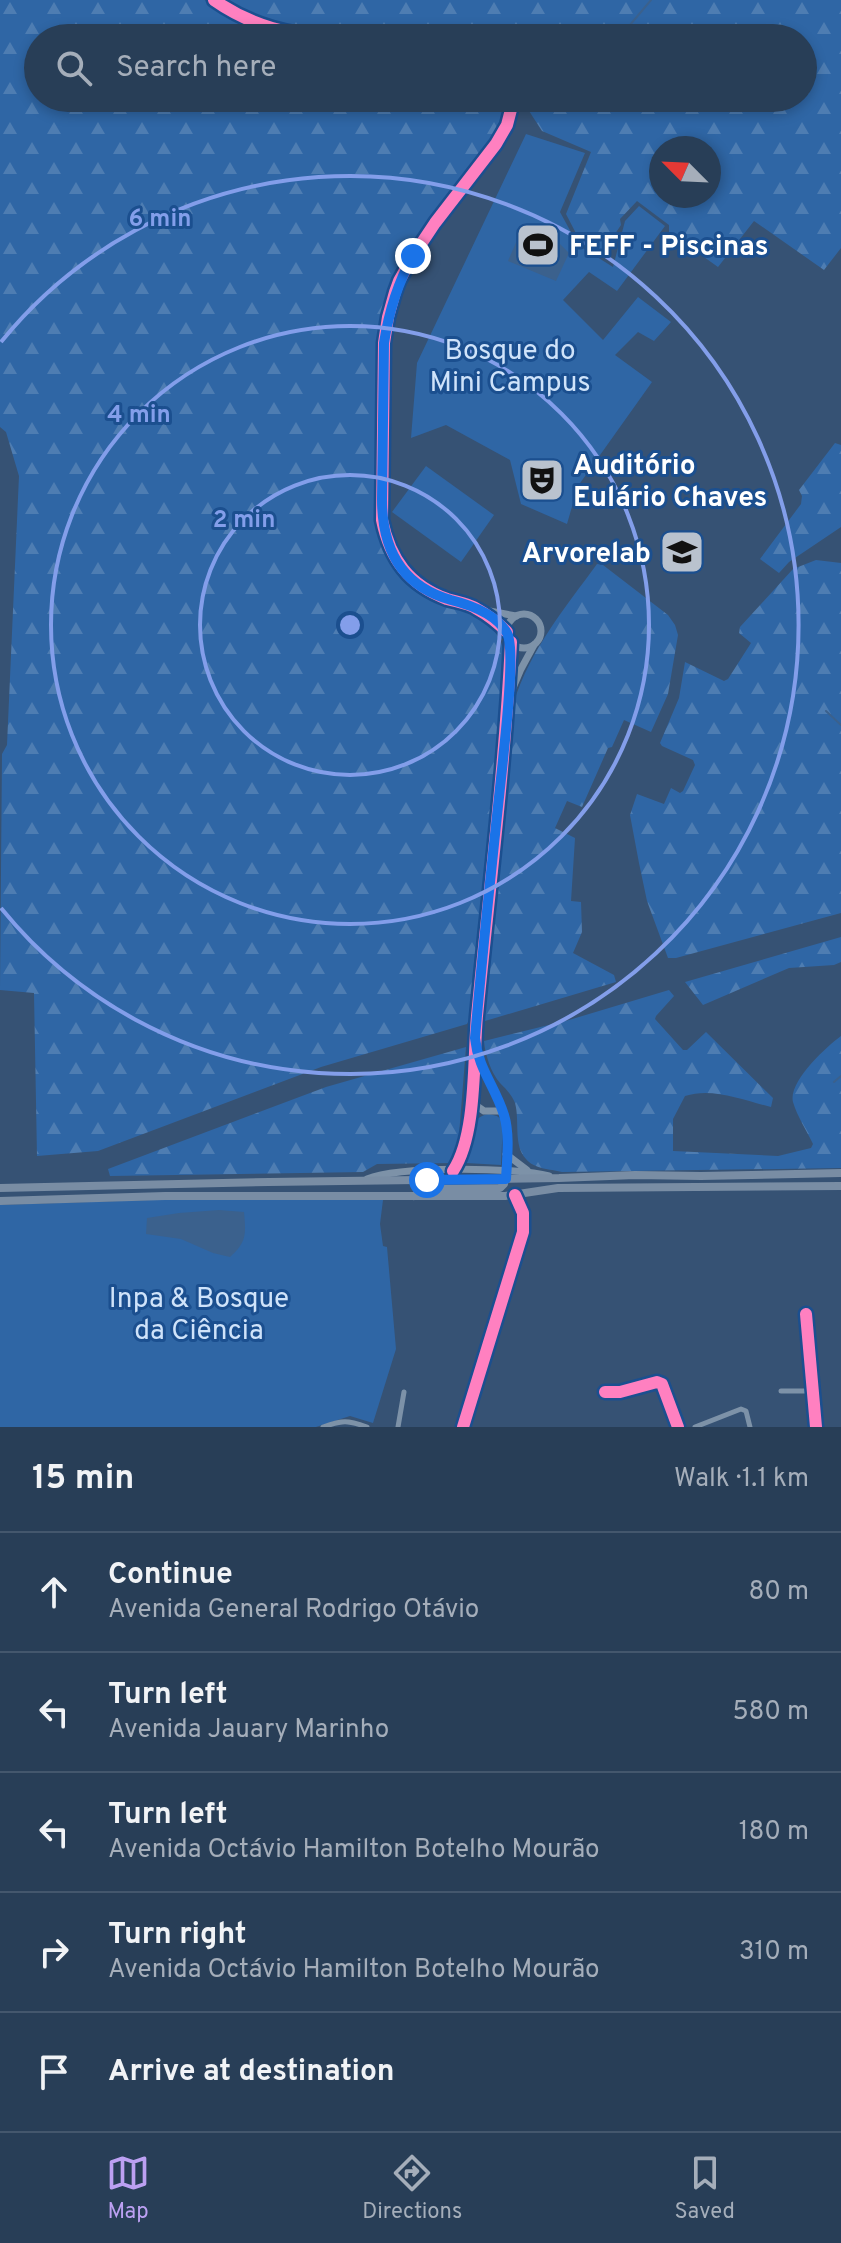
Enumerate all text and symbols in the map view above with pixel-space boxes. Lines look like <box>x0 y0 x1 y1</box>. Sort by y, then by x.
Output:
search box <box>24 24 817 112</box>
icon: search <box>52 46 96 90</box>
text: Search here <box>116 50 276 87</box>
north arrow <box>649 136 721 208</box>
text: 6 min <box>129 205 191 235</box>
sports icon: FEFF - Piscinas <box>514 221 562 269</box>
place label: FEFF - Piscinas <box>569 230 769 266</box>
route end <box>395 238 431 274</box>
park label: Bosque do Mini Campus <box>429 334 591 402</box>
text: 4 min <box>107 401 171 431</box>
place label: Auditório Eulário Chaves <box>573 449 767 517</box>
theatre icon: Auditório Eulário Chaves <box>518 456 566 504</box>
text: 2 min <box>213 506 275 536</box>
school or university icon: Arvorelab <box>658 528 706 576</box>
place label: Arvorelab <box>522 537 651 573</box>
centre of rings <box>336 611 364 639</box>
route start <box>409 1162 445 1198</box>
park label: Inpa & Bosque da Ciência <box>109 1282 289 1350</box>
text: 15 min <box>32 1458 134 1501</box>
text: Walk · 1.1 km <box>674 1463 809 1496</box>
text: Continue <box>108 1557 233 1594</box>
icon: ahead <box>32 1570 76 1614</box>
text: 80 m <box>749 1576 809 1609</box>
text: Avenida General Rodrigo Otávio <box>108 1594 479 1627</box>
text: Turn left <box>108 1677 228 1714</box>
icon: left <box>32 1690 76 1734</box>
text: 580 m <box>732 1696 809 1729</box>
text: Avenida Jauary Marinho <box>108 1714 389 1747</box>
text: Turn left <box>108 1797 228 1834</box>
icon: left <box>32 1810 76 1854</box>
text: 180 m <box>739 1816 809 1849</box>
text: Avenida Octávio Hamilton Botelho Mourão <box>108 1834 600 1867</box>
text: Turn right <box>108 1917 246 1954</box>
icon: right <box>32 1930 76 1974</box>
text: 310 m <box>739 1936 809 1969</box>
text: Avenida Octávio Hamilton Botelho Mourão <box>108 1954 600 1987</box>
icon: arrive <box>32 2050 76 2094</box>
text: Arrive at destination <box>108 2054 394 2091</box>
tab: Map <box>106 2151 150 2226</box>
tab: Directions <box>362 2151 462 2226</box>
tab: Saved <box>674 2151 735 2226</box>

